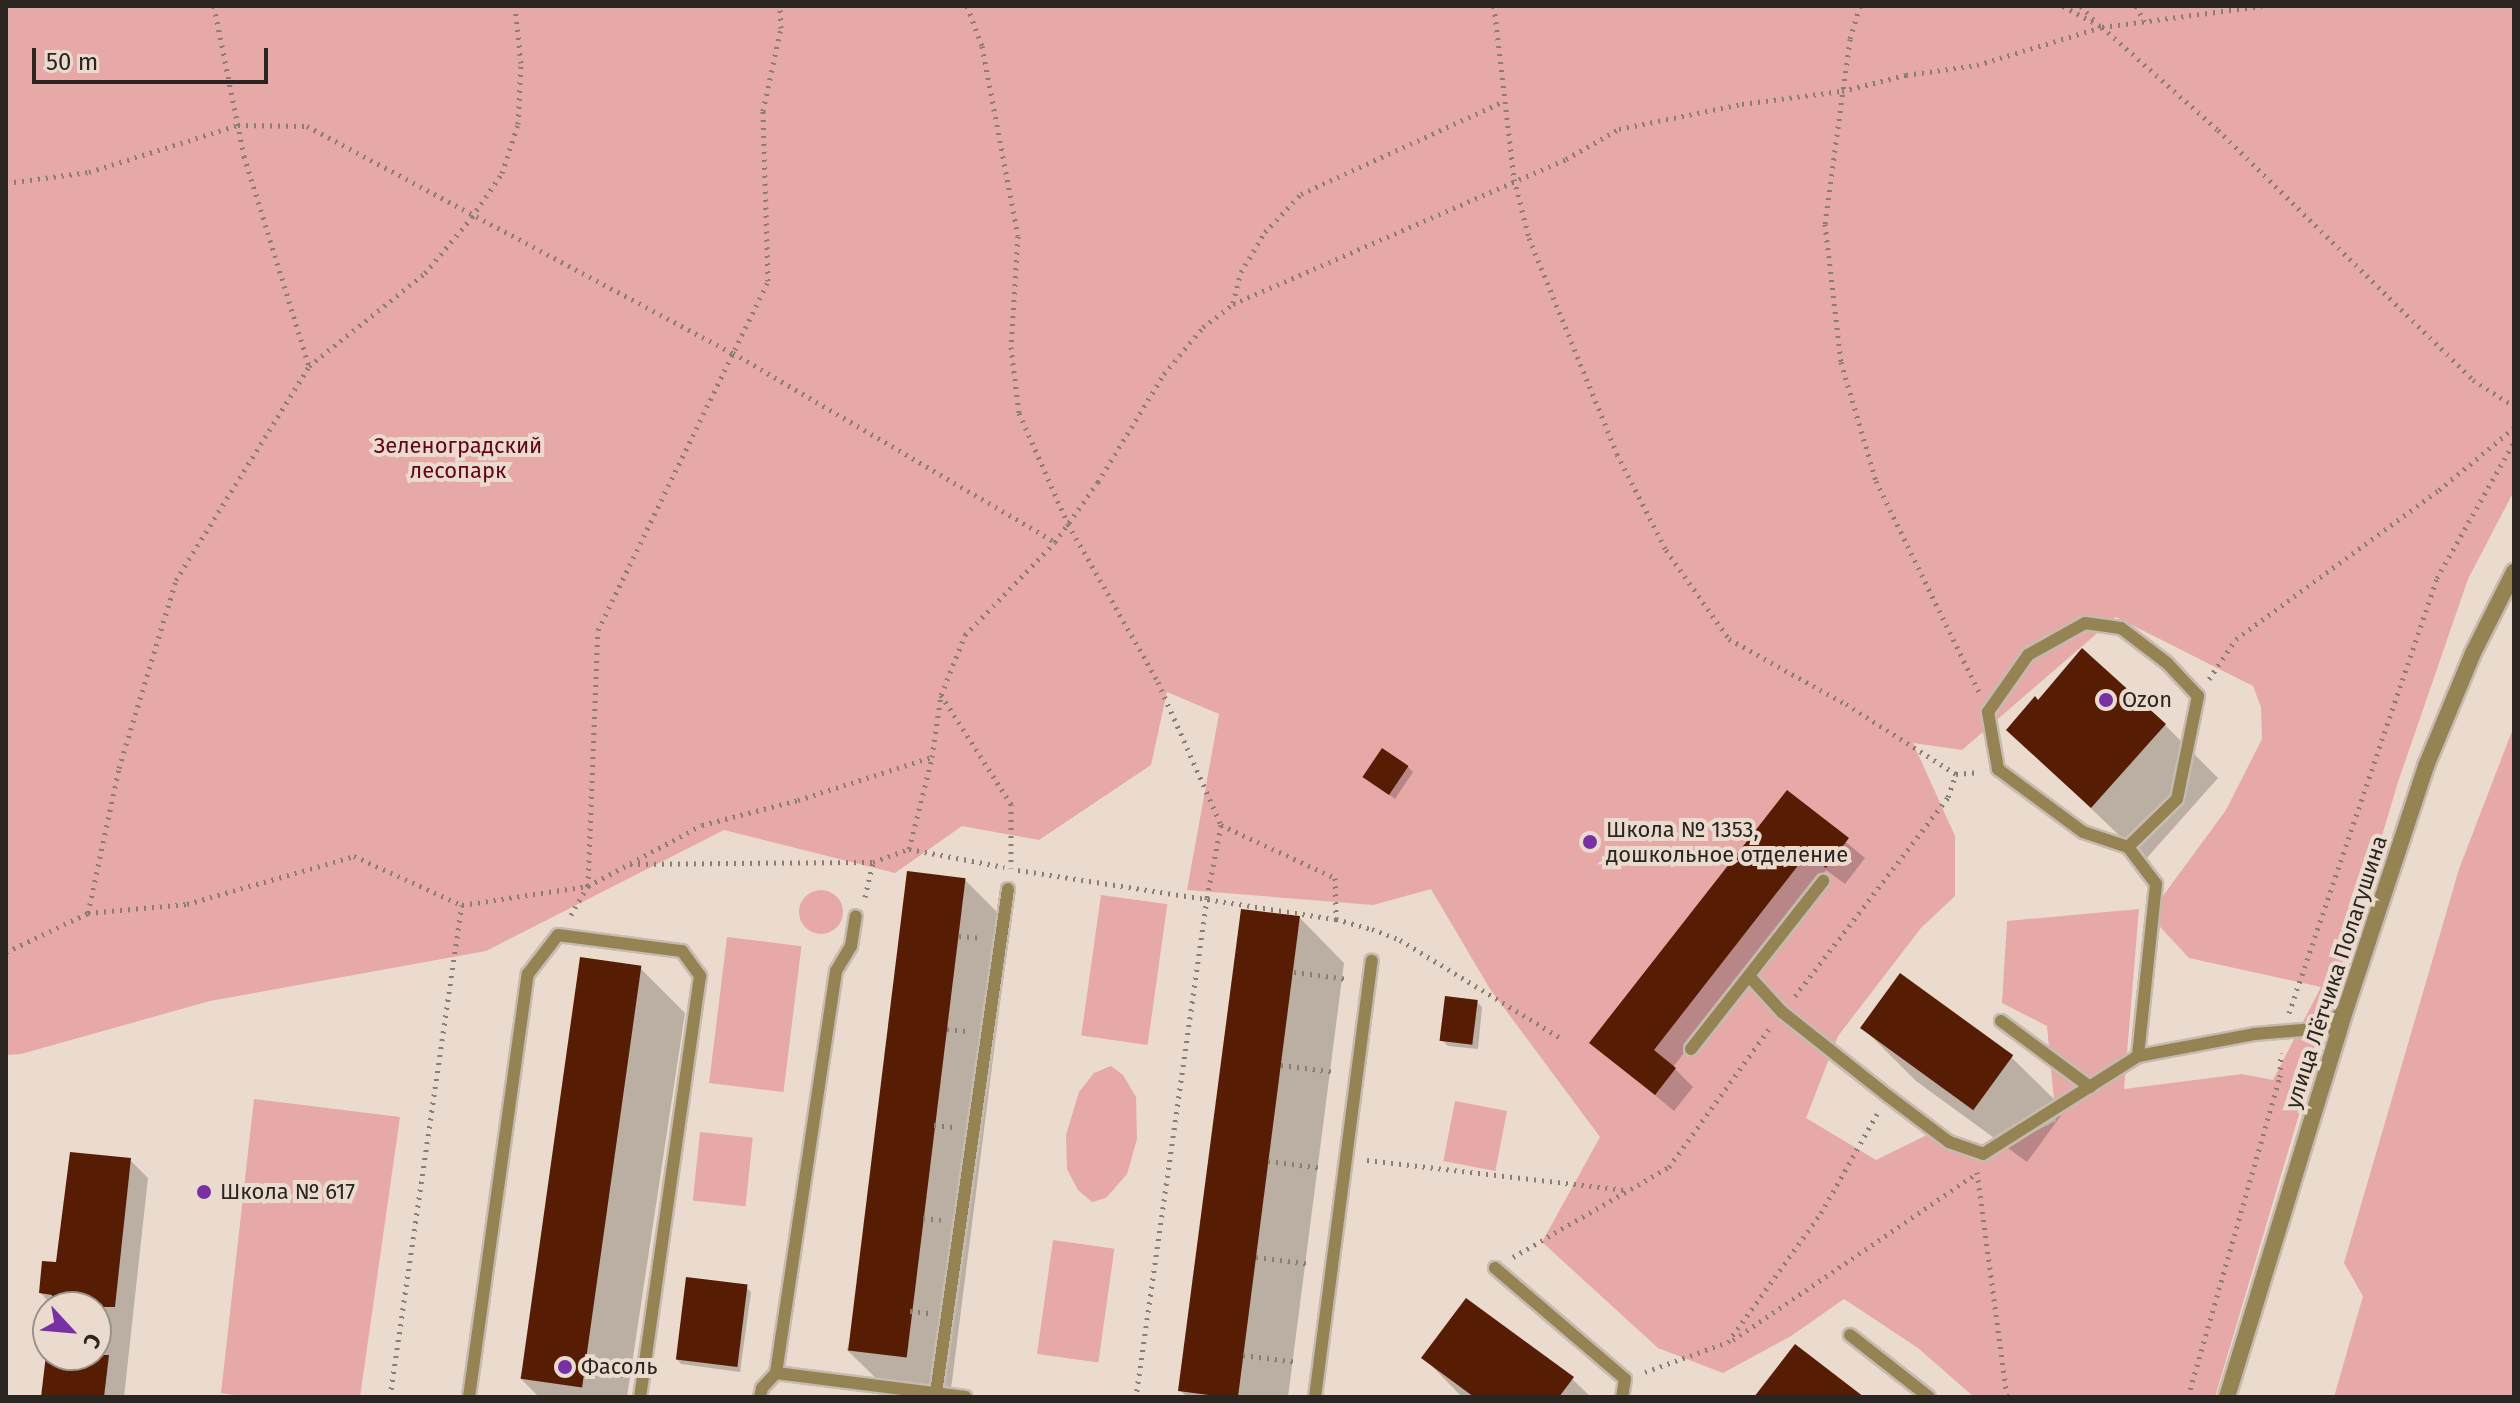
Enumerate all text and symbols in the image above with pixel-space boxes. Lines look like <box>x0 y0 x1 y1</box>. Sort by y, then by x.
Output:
scale bar <box>36 32 272 82</box>
text: 50 m <box>46 48 98 76</box>
park label: Зеленоградский лесопарк <box>374 432 542 484</box>
place label: Ozon <box>2122 687 2172 713</box>
marker: Ozon <box>2097 691 2115 709</box>
place label: Школа № 1353, дошкольное отделение <box>1606 816 1848 868</box>
street label: улица Лётчика Полагушина <box>2279 832 2393 1112</box>
marker: Школа № 1353, дошкольное отделение <box>1581 833 1599 851</box>
place label: Школа № 617 <box>220 1179 355 1205</box>
marker: Школа № 617 <box>195 1183 213 1201</box>
north arrow <box>32 1291 112 1371</box>
text: С <box>77 1329 107 1352</box>
place label: Фасоль <box>581 1354 658 1380</box>
marker: Фасоль <box>556 1358 574 1376</box>

